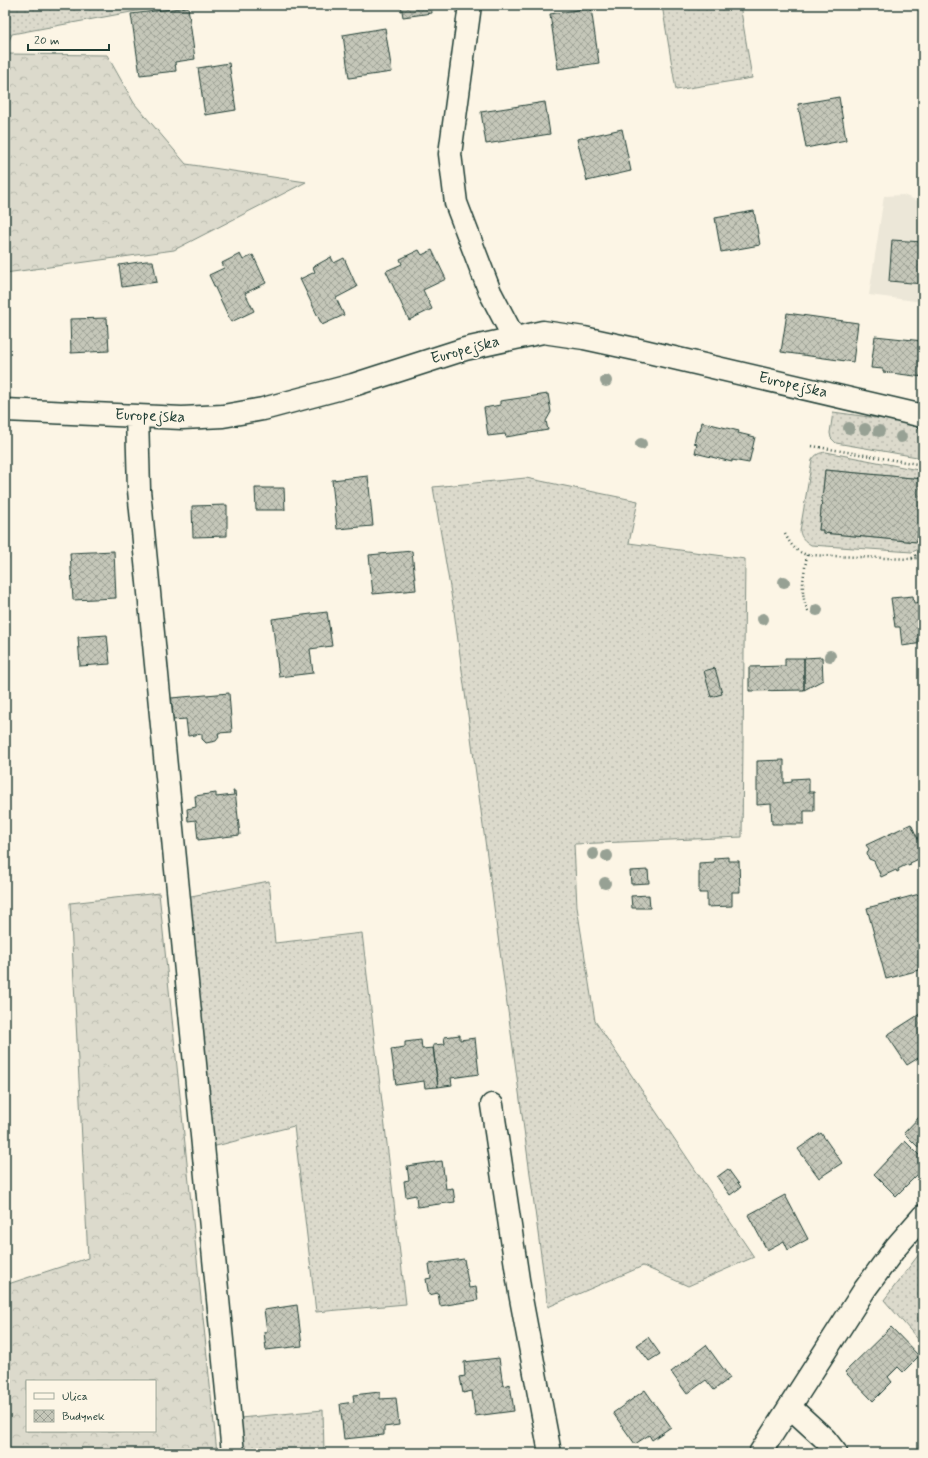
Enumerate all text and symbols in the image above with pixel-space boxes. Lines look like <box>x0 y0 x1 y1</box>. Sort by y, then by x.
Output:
scale bar <box>28 26 109 52</box>
text: 20 m <box>34 33 60 49</box>
street label: Europejska <box>428 331 502 369</box>
street label: Europejska <box>756 367 830 403</box>
street label: Europejska <box>114 404 186 428</box>
legend <box>26 1380 156 1432</box>
text: Ulica <box>62 1389 88 1405</box>
text: Budynek <box>62 1409 105 1425</box>

